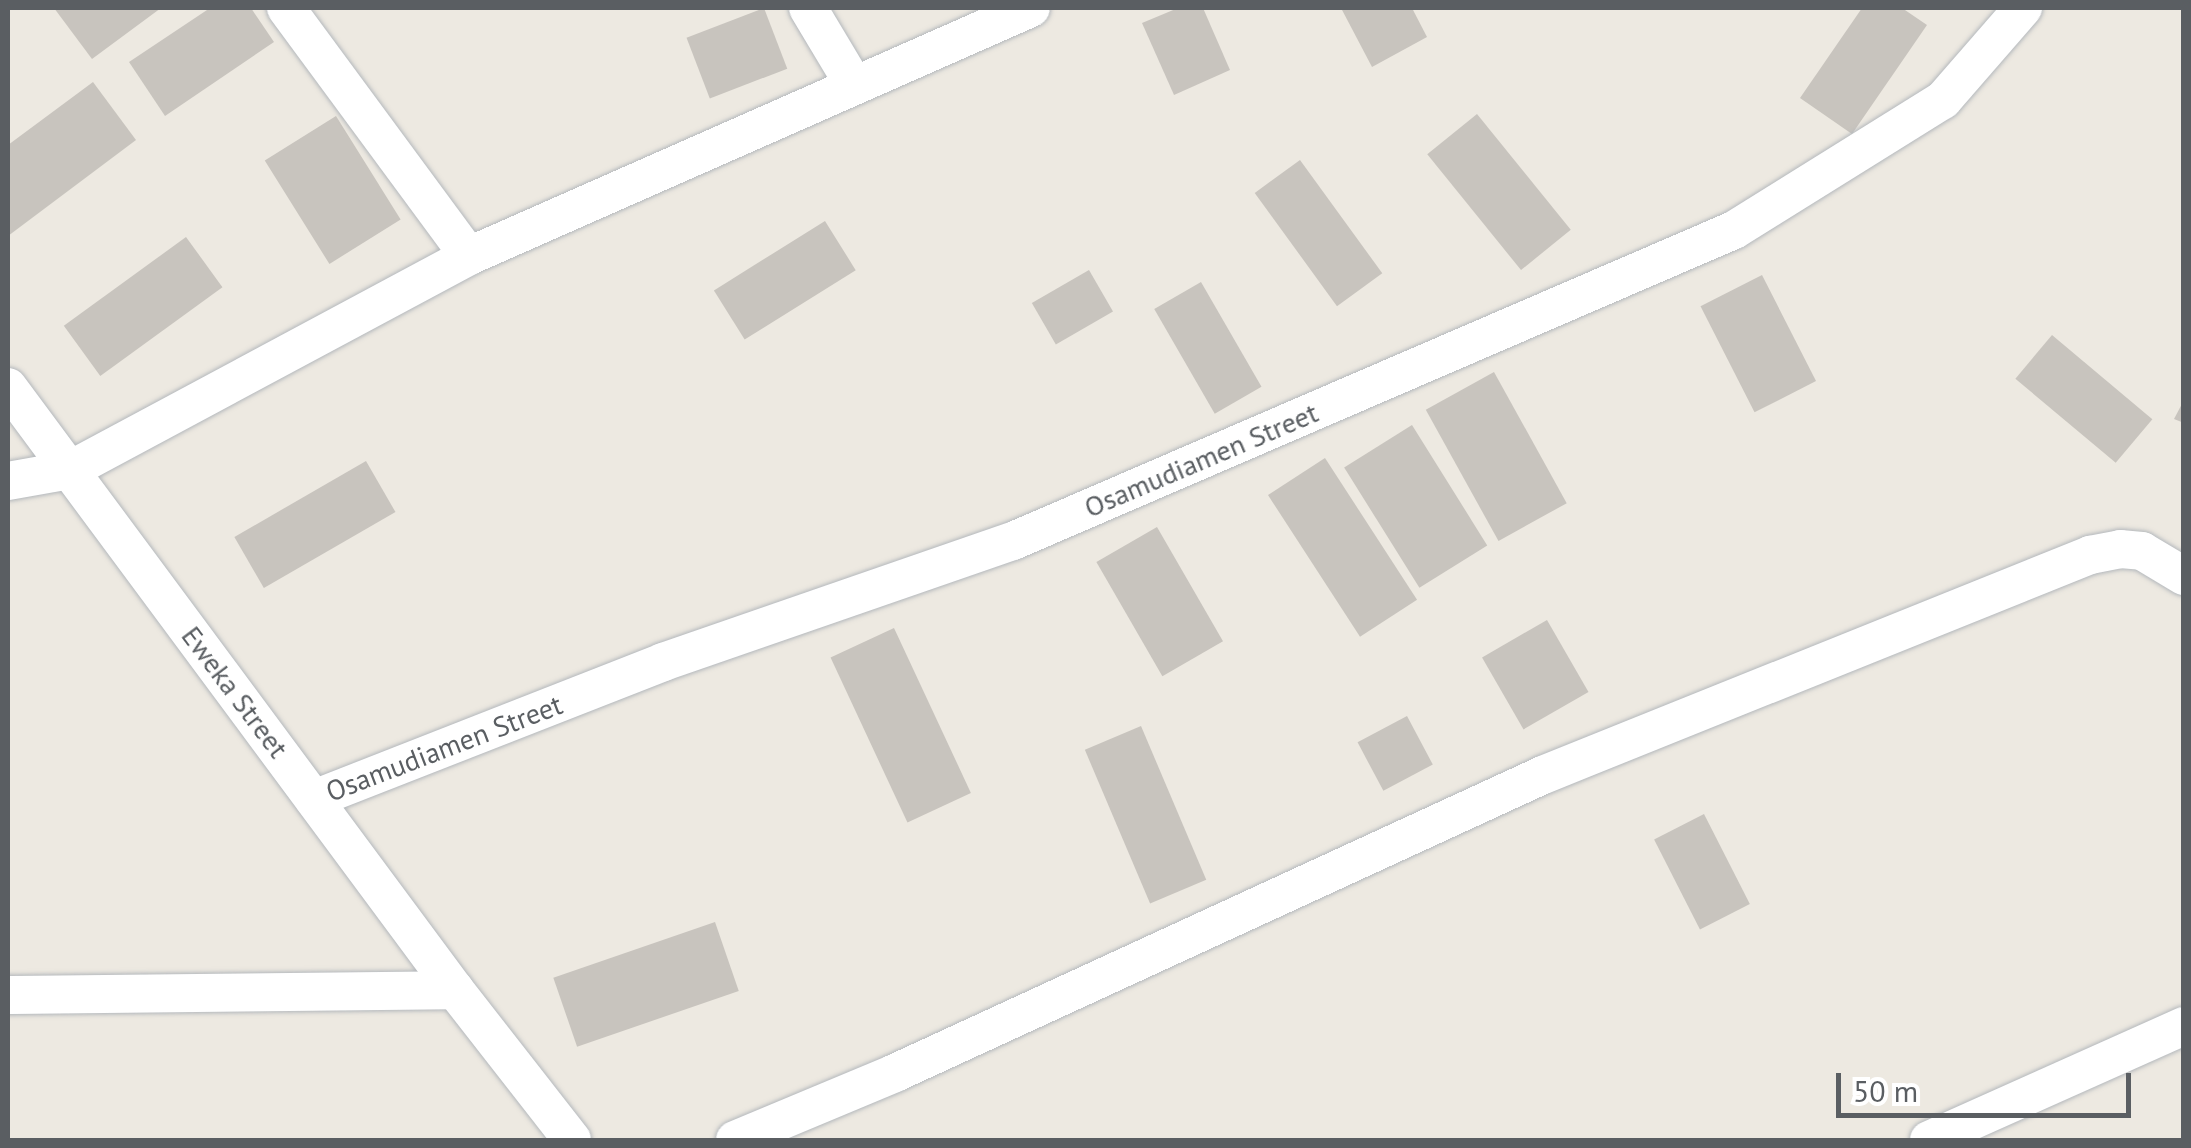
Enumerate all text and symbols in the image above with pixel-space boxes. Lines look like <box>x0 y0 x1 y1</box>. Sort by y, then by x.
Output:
street label: Osamudiamen Street <box>1079 396 1323 524</box>
street label: Eweka Street <box>175 620 295 764</box>
street label: Osamudiamen Street <box>321 687 567 809</box>
scale bar <box>1841 1053 2136 1115</box>
text: 50 m <box>1853 1071 1918 1110</box>

